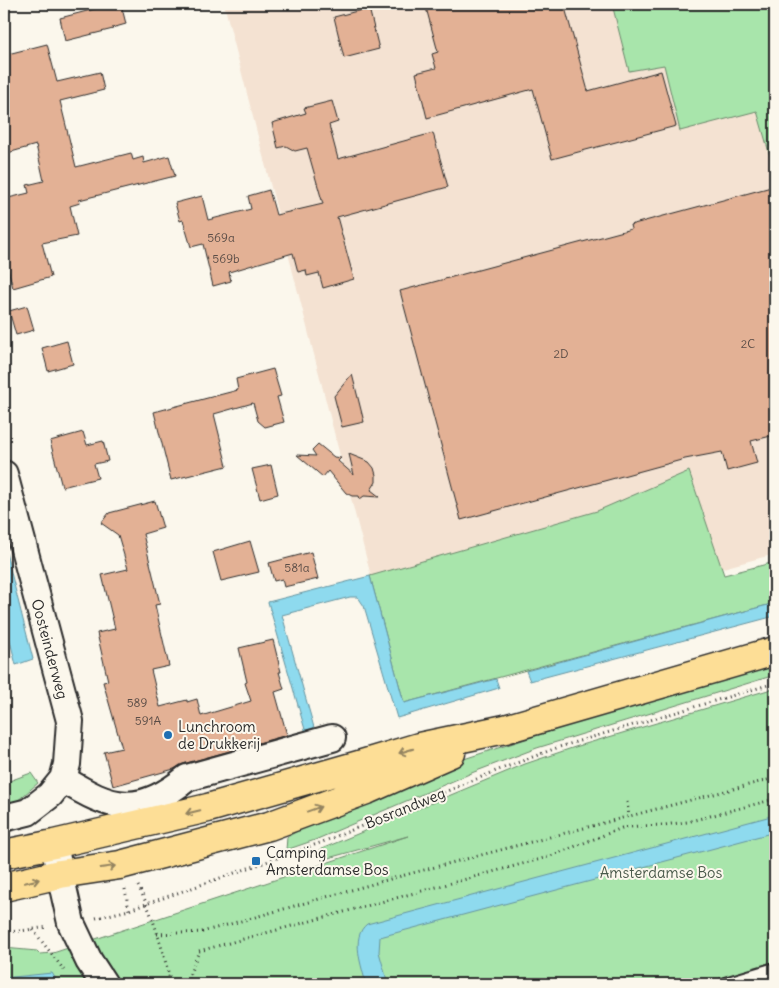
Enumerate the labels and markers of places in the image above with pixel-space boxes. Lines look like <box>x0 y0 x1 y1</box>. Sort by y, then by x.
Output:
place label: Lunchroom de Drukkerij <box>178 717 260 753</box>
marker: Lunchroom de Drukkerij <box>162 729 174 741</box>
place label: Camping Amsterdamse Bos <box>266 843 389 879</box>
marker: Camping Amsterdamse Bos <box>250 855 262 867</box>

